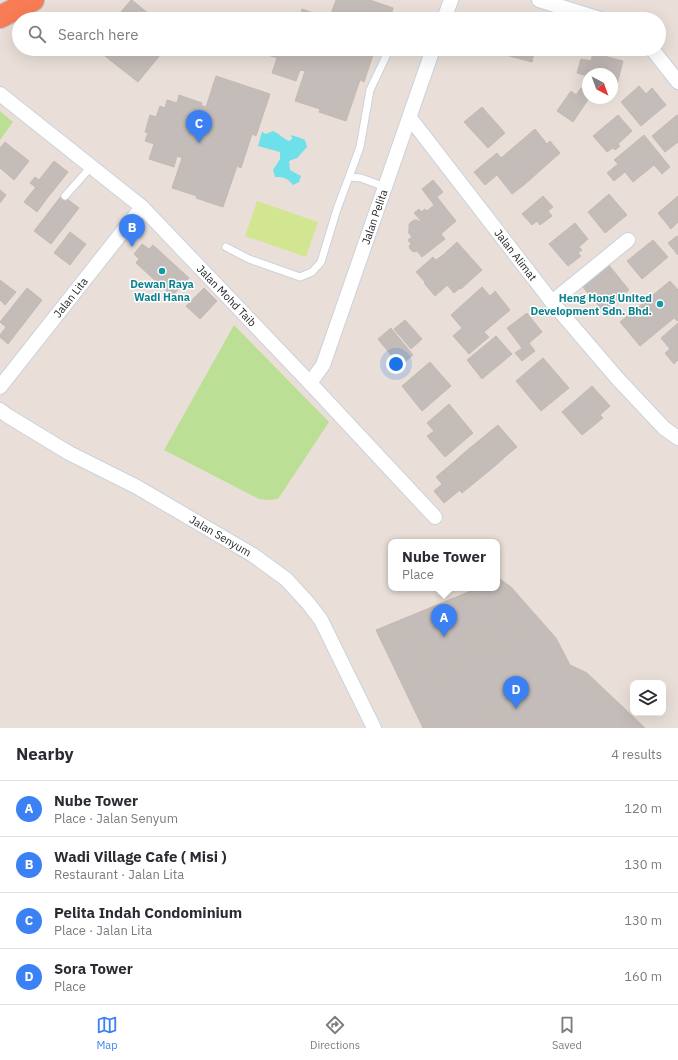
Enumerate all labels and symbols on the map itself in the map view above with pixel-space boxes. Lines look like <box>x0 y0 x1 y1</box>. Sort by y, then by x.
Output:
north arrow <box>582 68 618 104</box>
pin: C <box>186 110 212 143</box>
street label: Jalan Pelita <box>359 187 391 246</box>
pin: B <box>119 214 145 247</box>
street label: Jalan Alimat <box>491 226 540 284</box>
street label: Jalan Mohd Taib <box>194 262 259 329</box>
marker: Dewan Raya Wadi Hana <box>157 266 167 276</box>
street label: Jalan Lita <box>50 275 91 320</box>
place label: Dewan Raya Wadi Hana <box>130 277 194 304</box>
place label: Heng Hong United Development Sdn. Bhd. <box>531 291 652 318</box>
marker: Heng Hong United Development Sdn. Bhd. <box>655 299 665 309</box>
your location <box>386 354 406 374</box>
street label: Jalan Senyum <box>187 512 254 559</box>
pin: A <box>431 604 457 637</box>
pin: D <box>503 676 529 709</box>

